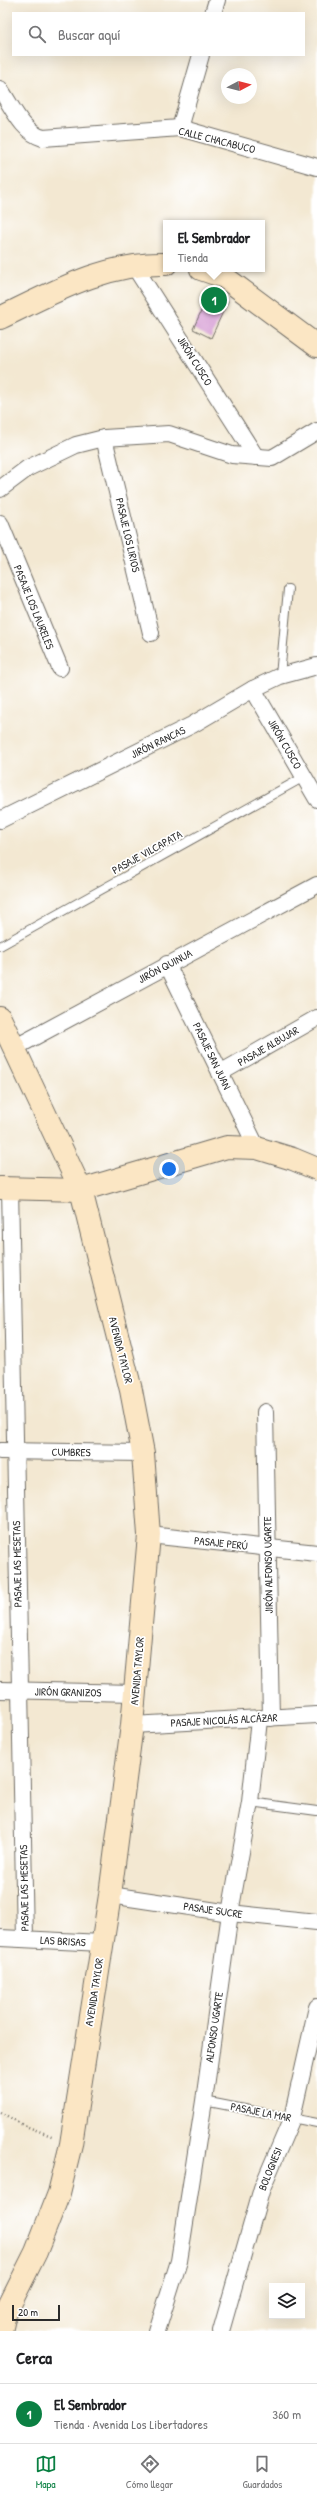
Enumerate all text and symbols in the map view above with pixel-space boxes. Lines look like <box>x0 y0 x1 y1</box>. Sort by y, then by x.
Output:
search box <box>12 12 305 56</box>
icon: search <box>26 23 48 45</box>
text: Buscar aquí <box>58 24 121 45</box>
north arrow <box>221 68 257 104</box>
street label: CALLE CHACABUCO <box>177 124 257 156</box>
popup <box>163 220 265 272</box>
text: El Sembrador <box>178 227 250 248</box>
text: Tienda <box>178 248 208 266</box>
pin: 1 <box>201 285 227 315</box>
street label: JIRÓN CUSCO <box>174 334 216 388</box>
street label: PASAJE LOS LIRIOS <box>113 497 143 573</box>
street label: PASAJE LOS LAURELES <box>11 563 57 651</box>
street label: JIRÓN CUSCO <box>265 717 305 771</box>
street label: JIRÓN RANCAS <box>129 723 187 761</box>
street label: PASAJE VILCAPATA <box>110 827 185 877</box>
street label: JIRÓN QUINUA <box>136 946 195 986</box>
street label: PASAJE SAN JUAN <box>190 1020 234 1092</box>
street label: PASAJE ALBUJAR <box>235 1023 301 1069</box>
your location <box>159 1159 179 1179</box>
street label: AVENIDA TAYLOR <box>106 1315 136 1385</box>
street label: CUMBRES <box>51 1445 91 1459</box>
street label: JIRÓN ALFONSO UGARTE <box>260 1516 276 1614</box>
street label: PASAJE LAS MESETAS <box>9 1521 25 1607</box>
street label: PASAJE PERÚ <box>194 1533 248 1553</box>
street label: AVENIDA TAYLOR <box>127 1636 147 1706</box>
street label: JIRÓN GRANIZOS <box>34 1684 102 1700</box>
street label: PASAJE NICOLÁS ALCÁZAR <box>170 1710 278 1730</box>
street label: PASAJE LAS MESETAS <box>16 1845 32 1931</box>
street label: PASAJE SUCRE <box>183 1899 244 1921</box>
street label: LAS BRISAS <box>40 1933 86 1949</box>
street label: AVENIDA TAYLOR <box>82 1957 106 2027</box>
street label: ALFONSO UGARTE <box>202 1991 226 2063</box>
street label: PASAJE LA MAR <box>230 2099 292 2125</box>
street label: BOLOGNESI <box>255 2145 285 2193</box>
map controls <box>269 2283 305 2319</box>
button: layers <box>269 2283 305 2319</box>
scale bar <box>12 2303 60 2322</box>
text: 20 m <box>18 2305 38 2319</box>
text: Cerca <box>16 2346 52 2369</box>
text: El Sembrador <box>54 2394 127 2415</box>
text: 1 <box>27 2405 31 2423</box>
text: 360 m <box>272 2405 301 2423</box>
text: Tienda · Avenida Los Libertadores <box>54 2415 208 2433</box>
tab: Mapa <box>35 2453 57 2491</box>
tab: Cómo llegar <box>126 2453 173 2491</box>
tab: Guardados <box>243 2453 282 2491</box>

